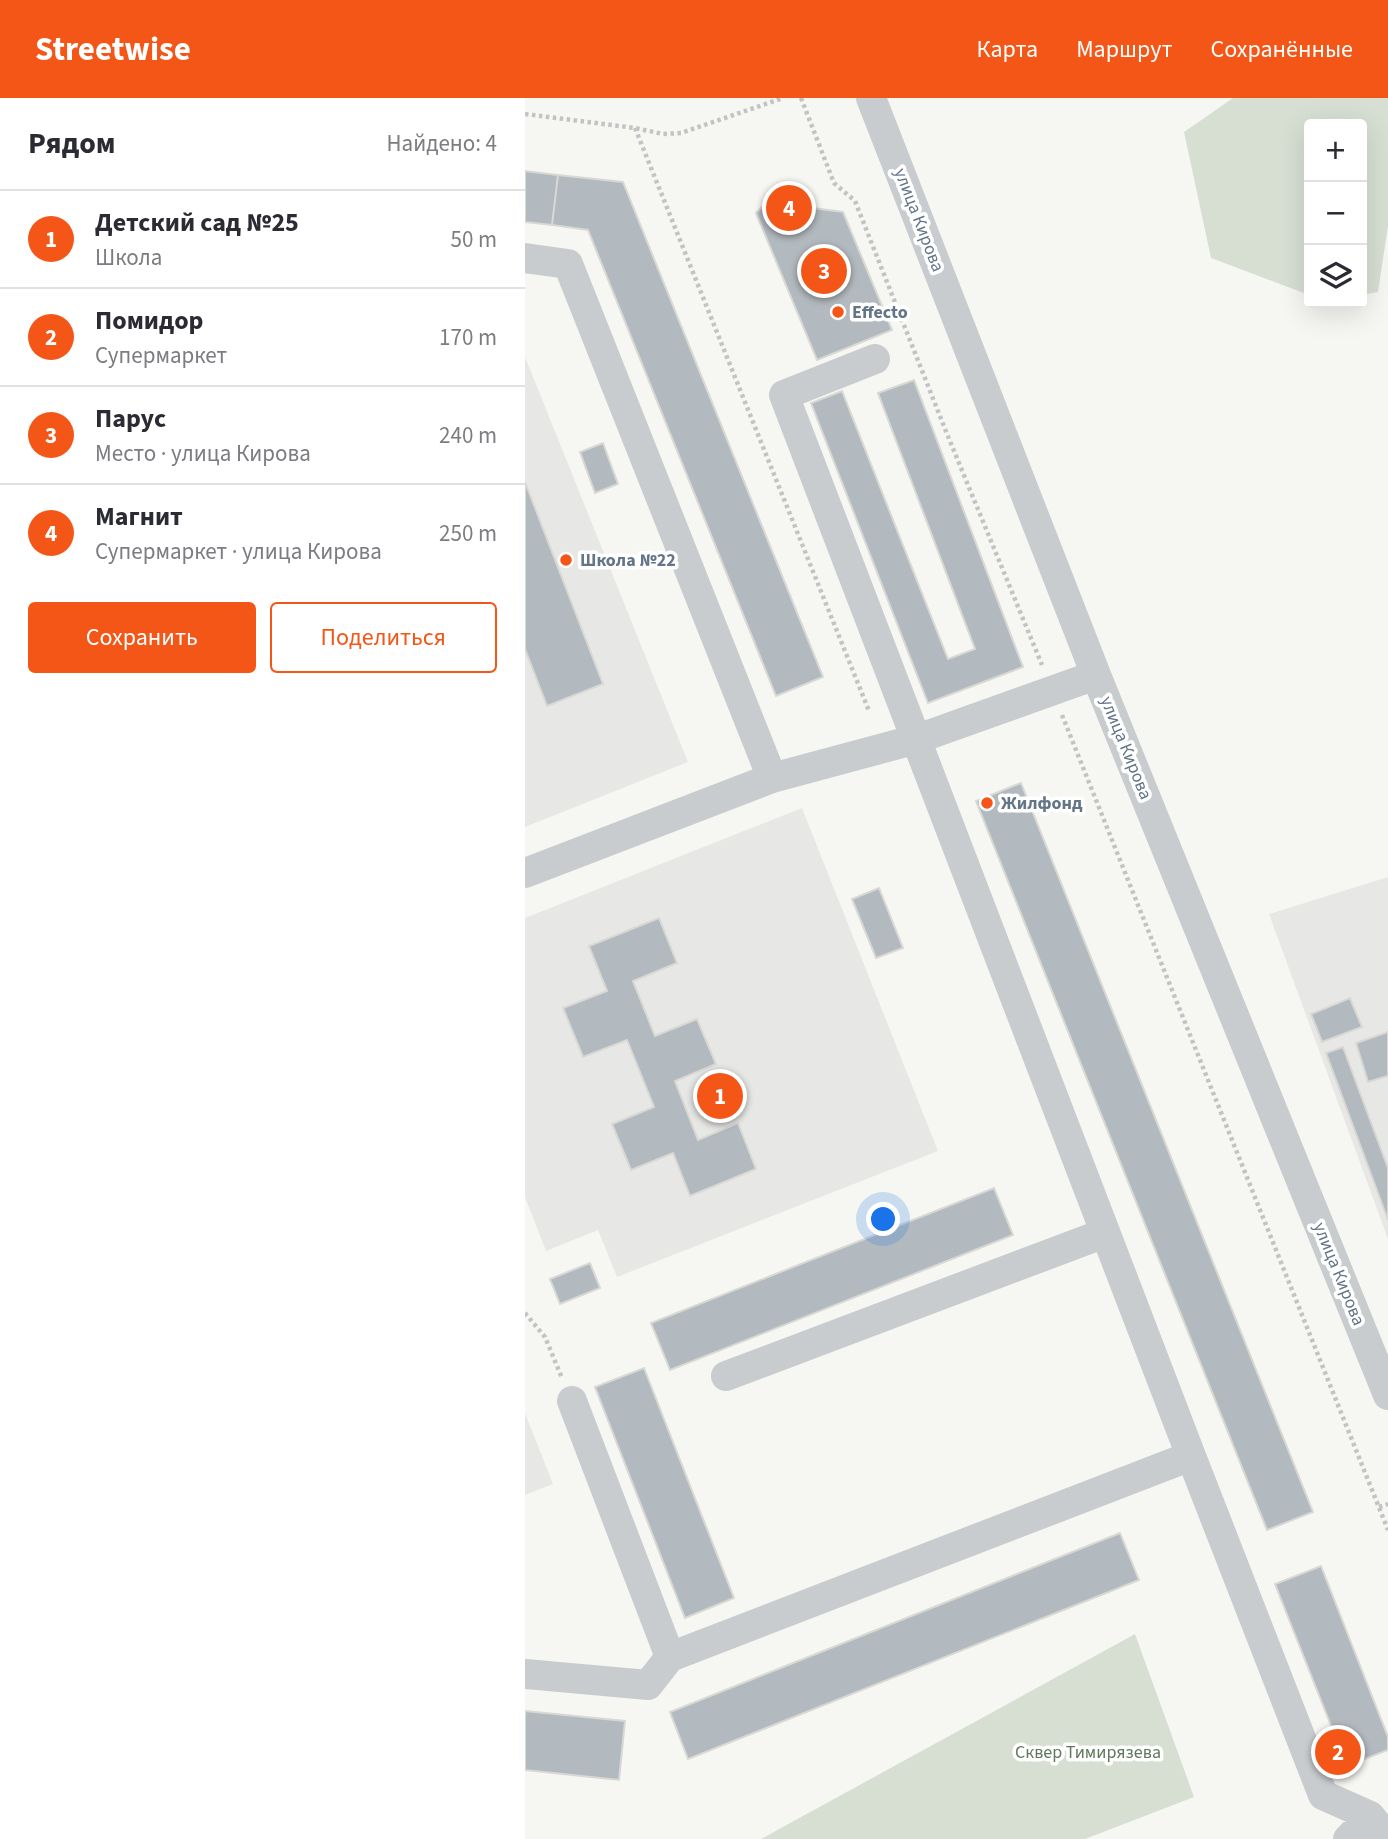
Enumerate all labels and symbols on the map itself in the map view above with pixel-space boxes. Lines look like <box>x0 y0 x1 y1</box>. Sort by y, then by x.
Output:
street label: улица Кирова <box>888 164 950 276</box>
pin: 4 <box>766 182 812 234</box>
pin: 3 <box>801 245 847 297</box>
place label: Effecto <box>852 300 908 325</box>
marker: Effecto <box>830 304 846 320</box>
place label: Школа №22 <box>580 548 676 573</box>
marker: Школа №22 <box>558 552 574 568</box>
street label: улица Кирова <box>1094 693 1158 803</box>
place label: Жилфонд <box>1001 791 1083 816</box>
marker: Жилфонд <box>979 795 995 811</box>
pin: 1 <box>697 1070 743 1122</box>
your location <box>866 1202 900 1236</box>
street label: улица Кирова <box>1307 1219 1371 1329</box>
pin: 2 <box>1315 1726 1361 1778</box>
park label: Сквер Тимирязева <box>1015 1740 1161 1765</box>

